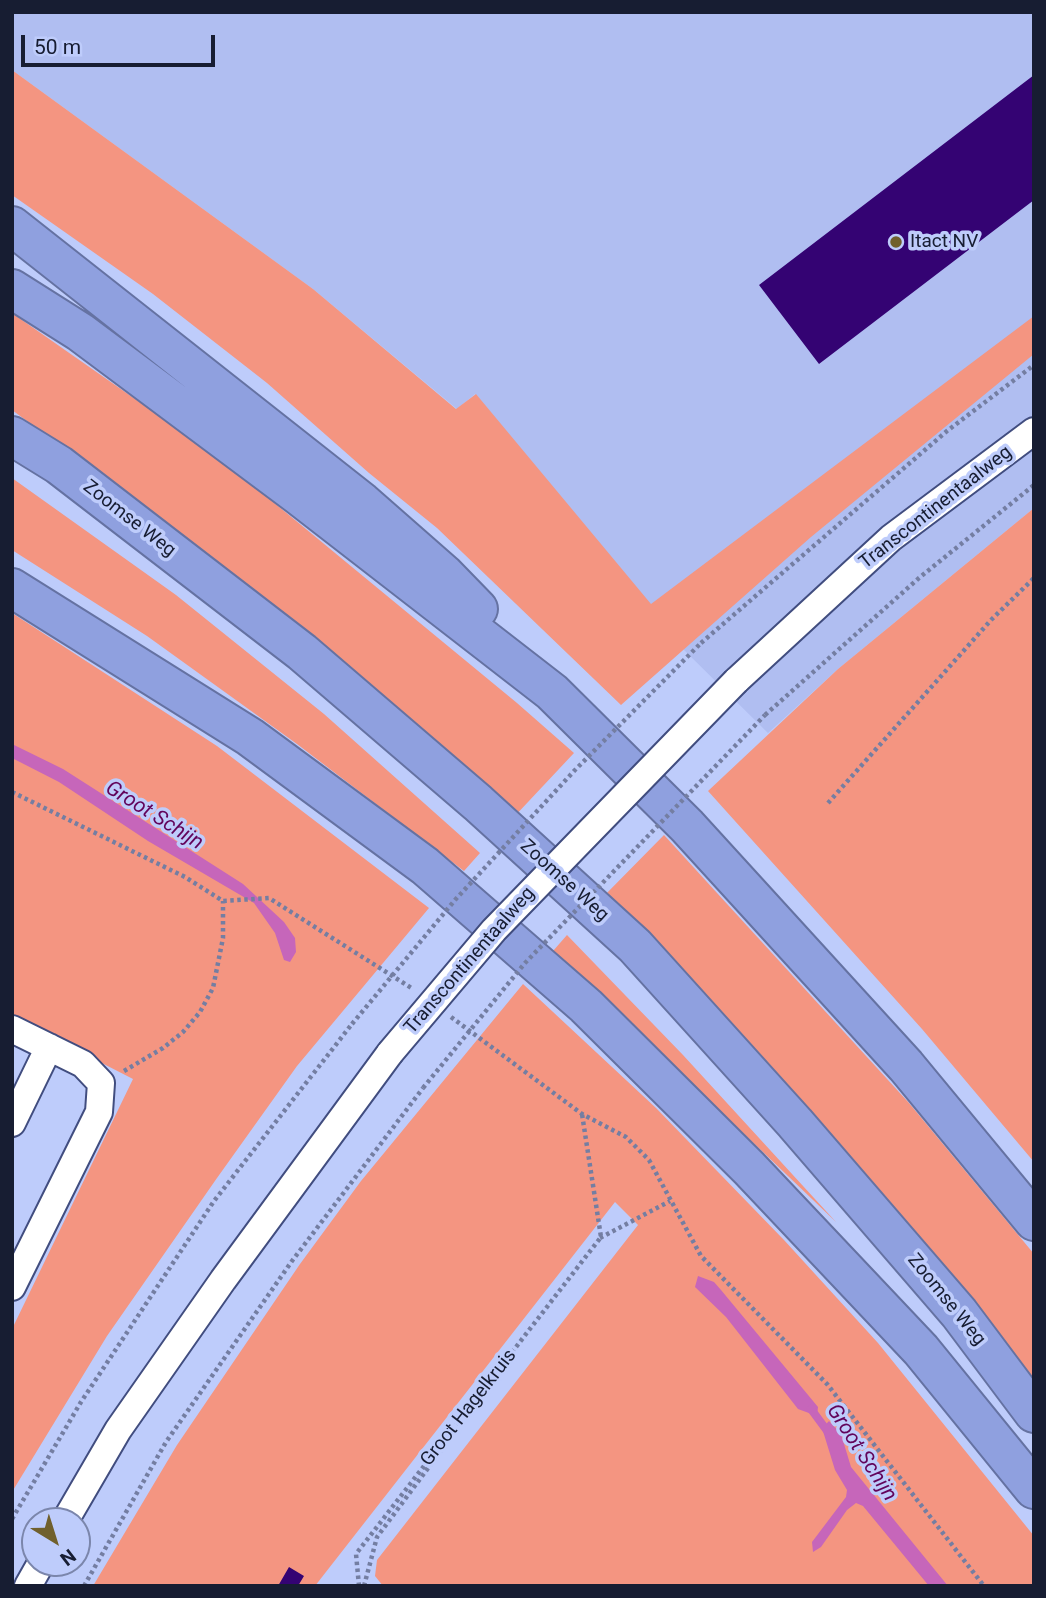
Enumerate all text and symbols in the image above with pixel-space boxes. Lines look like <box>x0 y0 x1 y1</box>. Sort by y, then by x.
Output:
scale bar <box>24 21 219 65</box>
text: 50 m <box>34 35 81 59</box>
place label: Itact NV <box>910 231 978 253</box>
marker: Itact NV <box>888 234 904 250</box>
street label: Transcontinentaalweg <box>855 441 1017 575</box>
street label: Zoomse Weg <box>78 476 180 562</box>
water label: Groot Schijn <box>100 776 208 856</box>
street label: Zoomse Weg <box>515 835 613 927</box>
street label: Transcontinentaalweg <box>400 883 540 1039</box>
street label: Zoomse Weg <box>902 1250 990 1350</box>
street label: Groot Hagelkruis <box>416 1345 522 1471</box>
water label: Groot Schijn <box>820 1400 902 1506</box>
north arrow <box>21 1507 91 1577</box>
text: N <box>56 1544 80 1571</box>

